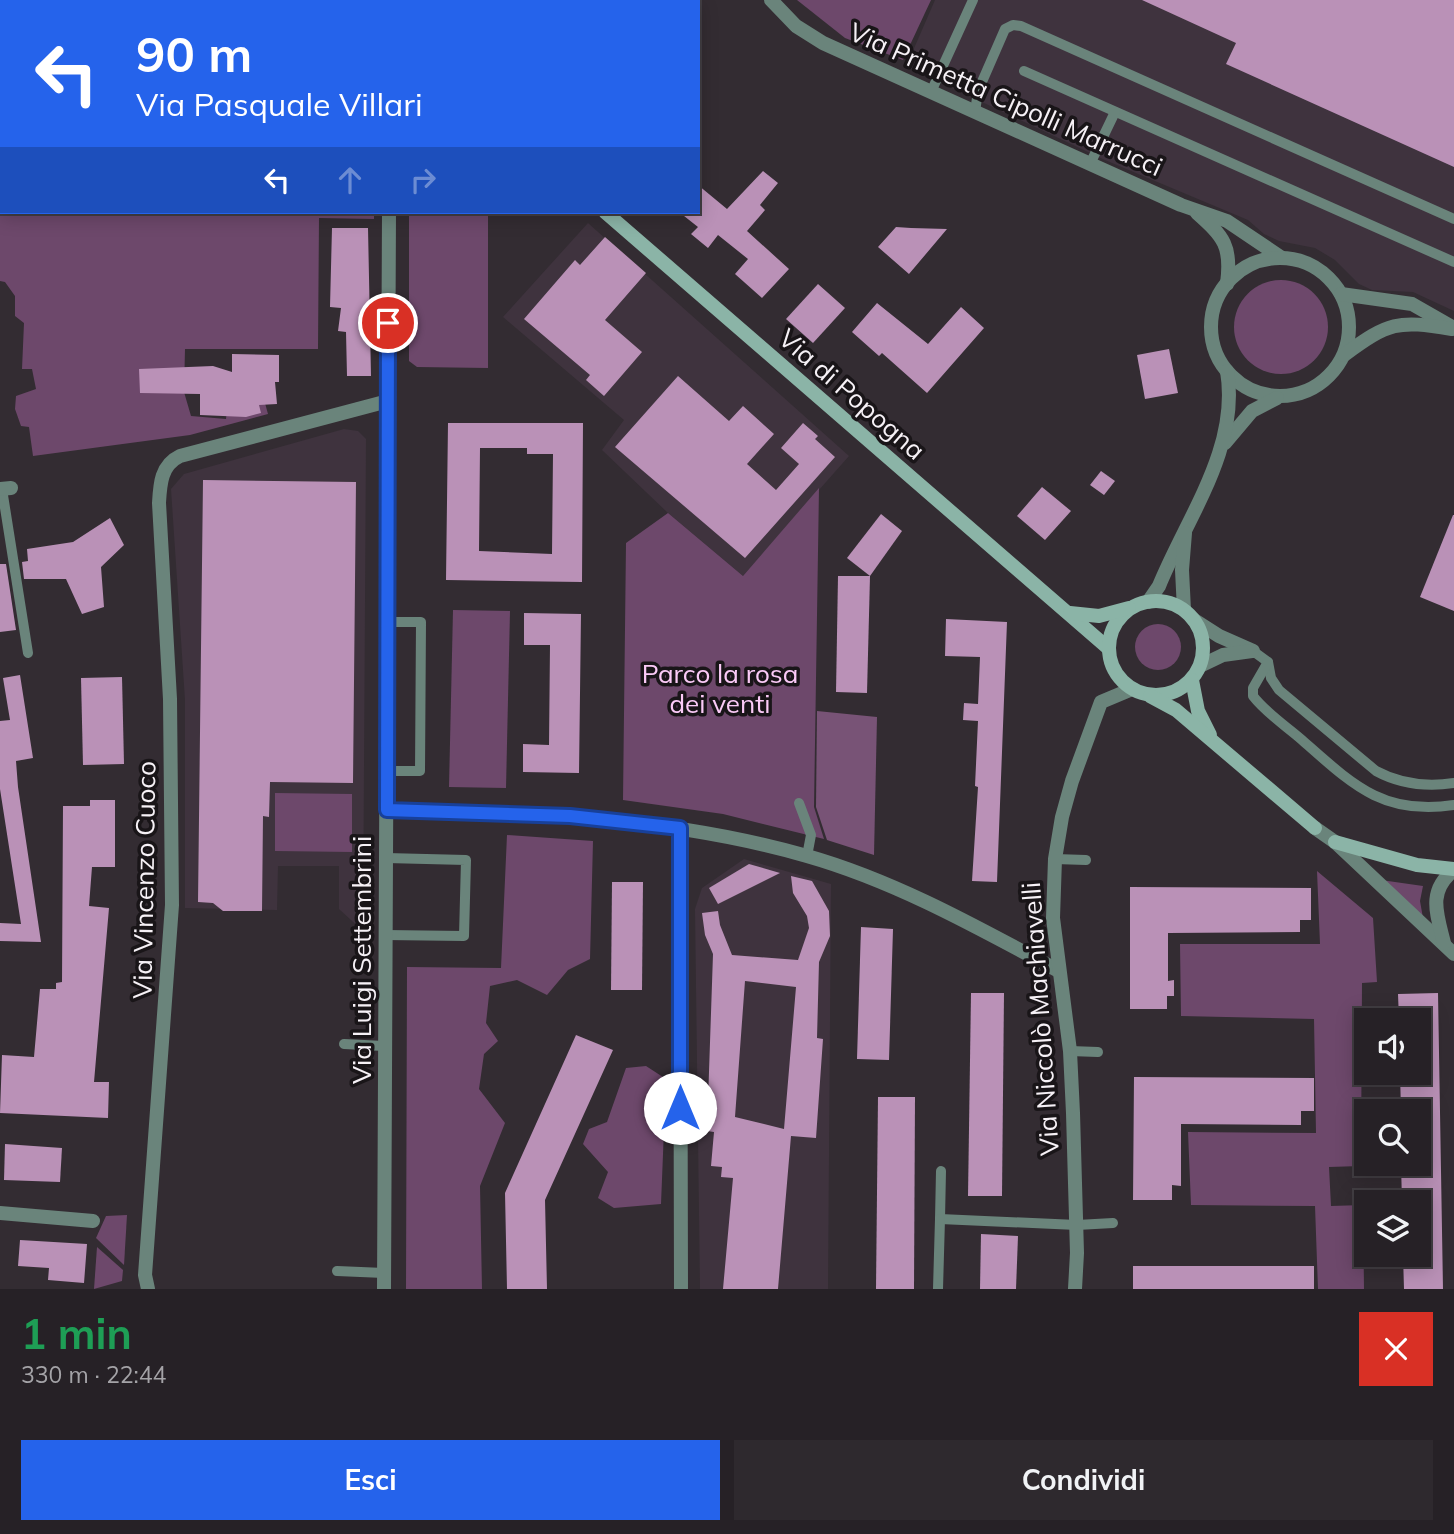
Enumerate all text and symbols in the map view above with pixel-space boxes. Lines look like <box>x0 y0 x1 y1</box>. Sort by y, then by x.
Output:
street label: Via Primetta Cipolli Marrucci <box>844 15 1168 183</box>
text: 90 m <box>136 23 252 84</box>
icon: left <box>21 28 112 119</box>
text: Via Pasquale Villari <box>136 84 423 124</box>
icon: left <box>258 161 296 199</box>
icon: ahead <box>331 161 369 199</box>
icon: right <box>404 161 442 199</box>
pin <box>358 293 418 353</box>
icon: arrive <box>369 304 407 342</box>
street label: Via di Popogna <box>772 321 932 467</box>
park label: Parco la rosa dei venti <box>642 657 798 720</box>
street label: Via Vincenzo Cuoco <box>125 761 163 999</box>
street label: Via Luigi Settembrini <box>345 836 378 1084</box>
street label: Via Niccolò Machiavelli <box>1014 881 1066 1157</box>
map controls <box>1354 1008 1431 1267</box>
button: sound <box>1354 1008 1431 1085</box>
position arrow <box>643 1071 717 1145</box>
button: search <box>1354 1099 1431 1176</box>
button: layers <box>1354 1190 1431 1267</box>
text: 1 min <box>21 1307 132 1360</box>
button: close <box>1359 1312 1433 1386</box>
text: 330 m · 22:44 <box>21 1360 166 1389</box>
button: Esci <box>21 1440 720 1520</box>
button: Condividi <box>734 1440 1433 1520</box>

